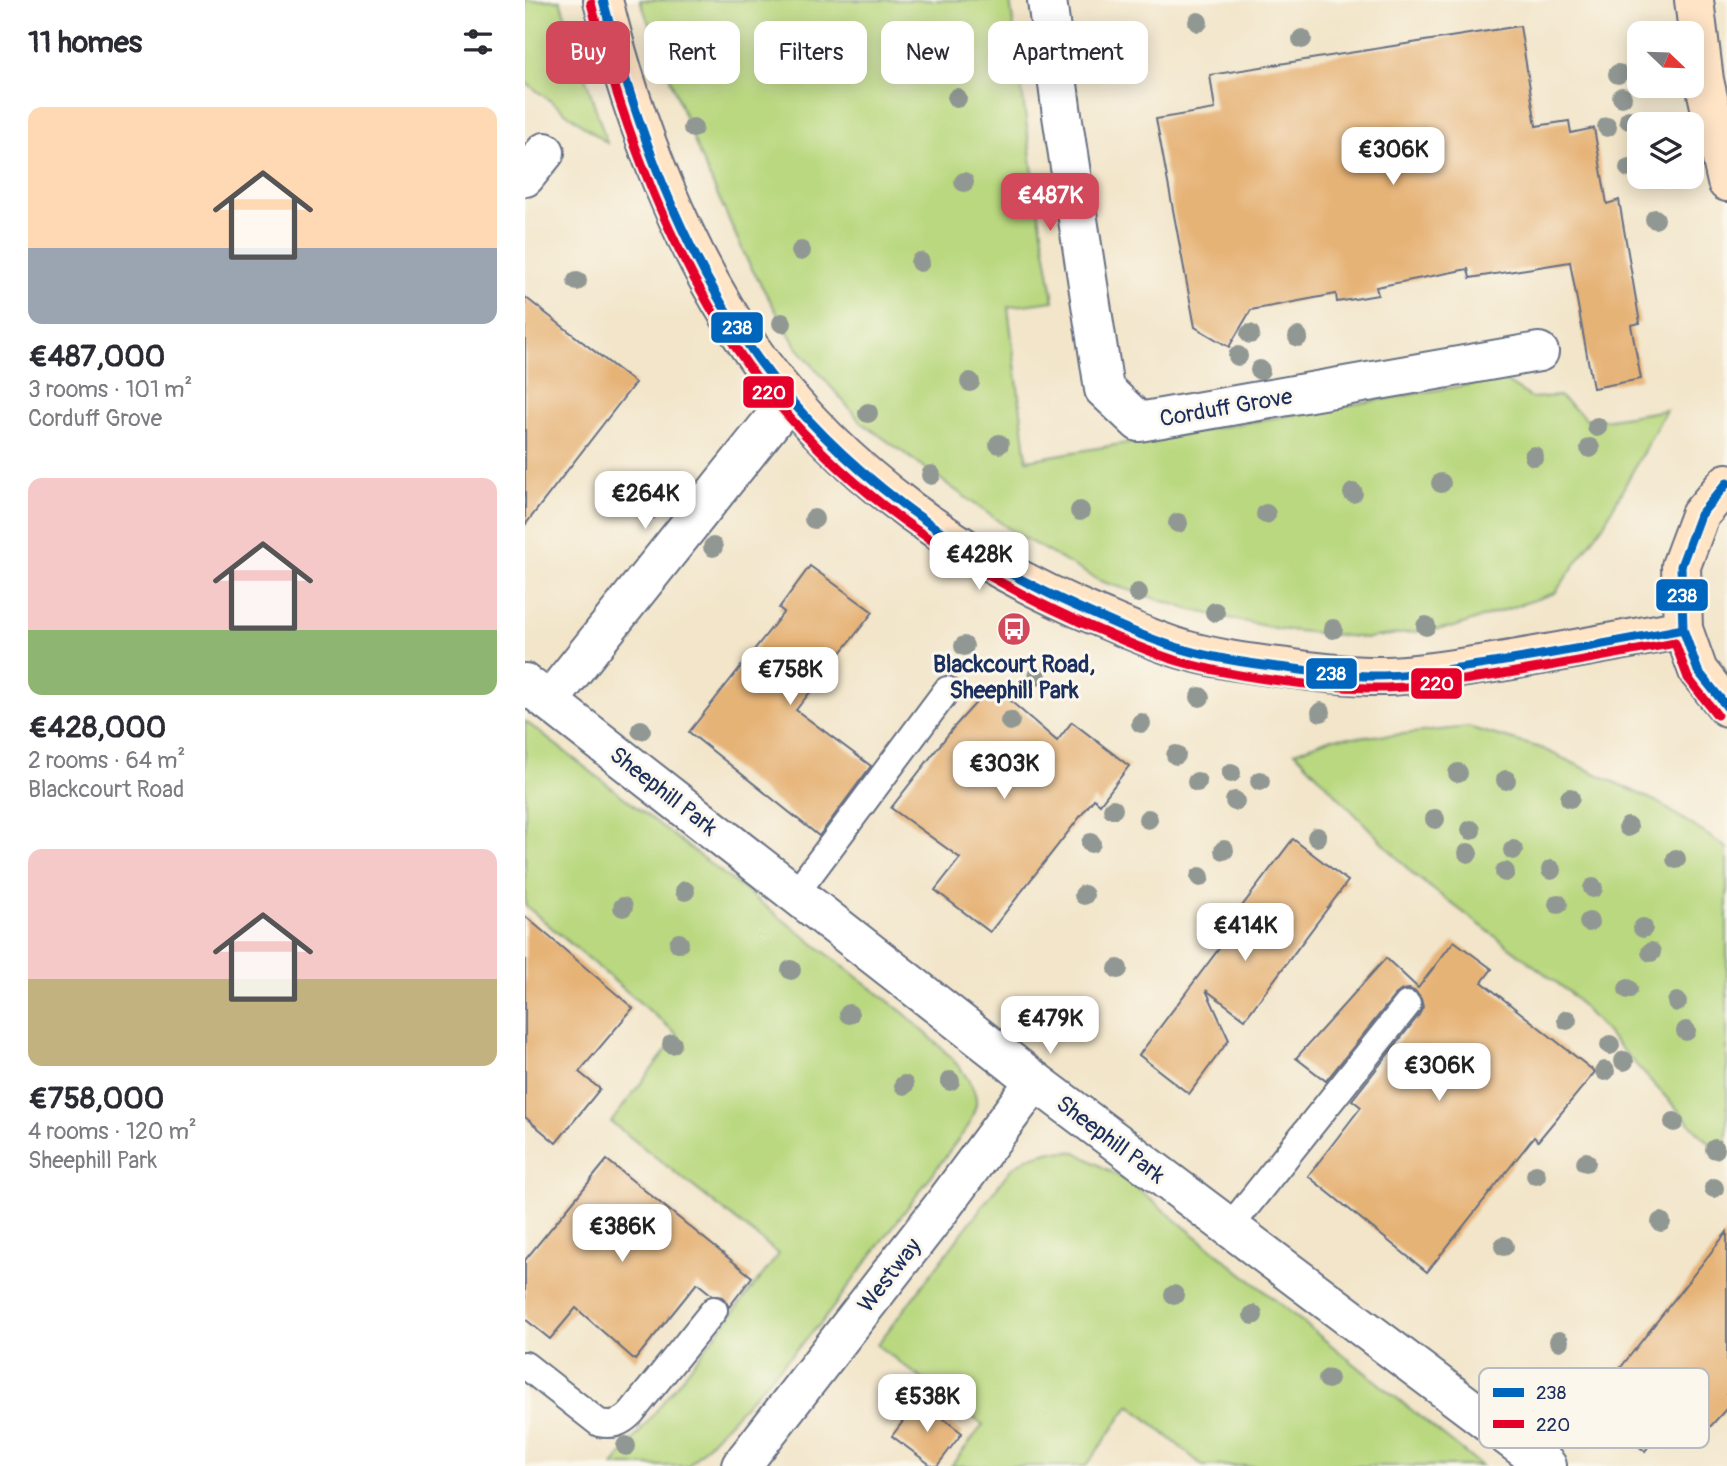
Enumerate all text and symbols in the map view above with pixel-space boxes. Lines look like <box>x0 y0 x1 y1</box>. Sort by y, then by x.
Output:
chip: Buy <box>546 21 630 84</box>
chip: Rent <box>644 21 740 84</box>
chip: Filters <box>754 21 867 84</box>
chip: New <box>881 21 974 84</box>
chip: Apartment <box>988 21 1148 84</box>
north arrow <box>1627 21 1705 98</box>
map controls <box>1627 21 1704 189</box>
icon: filters <box>459 23 497 61</box>
text: 11 homes <box>28 24 142 61</box>
button: layers <box>1627 112 1704 189</box>
pin: €306K <box>1344 128 1442 187</box>
text: €306K <box>1358 135 1428 164</box>
icon: home <box>200 152 326 278</box>
pin: €487K <box>1001 174 1099 233</box>
text: €487K <box>1017 181 1083 210</box>
line badge: 238 <box>710 311 764 344</box>
text: 238 <box>722 316 753 340</box>
text: €487,000 <box>28 338 165 375</box>
text: 3 rooms · 101 m² <box>28 375 192 404</box>
line badge: 220 <box>742 375 795 409</box>
text: 220 <box>752 381 786 405</box>
street label: Corduff Grove <box>1157 381 1295 433</box>
text: Corduff Grove <box>28 404 162 433</box>
pin: €264K <box>596 472 694 531</box>
text: €264K <box>611 479 679 508</box>
icon: home <box>200 523 326 649</box>
pin: €428K <box>930 532 1028 592</box>
text: €428K <box>946 540 1012 569</box>
line badge: 238 <box>1655 578 1709 612</box>
text: 238 <box>1667 584 1698 608</box>
bus stop icon: Blackcourt Road, Sheephill Park <box>995 610 1033 648</box>
pin: €758K <box>741 648 839 707</box>
place label: Blackcourt Road, Sheephill Park <box>933 650 1095 705</box>
text: €758K <box>757 655 823 684</box>
line badge: 238 <box>1305 657 1358 690</box>
text: 238 <box>1316 662 1347 686</box>
line badge: 220 <box>1410 667 1463 700</box>
text: 220 <box>1420 672 1454 696</box>
text: €428,000 <box>28 709 166 746</box>
street label: Sheephill Park <box>604 740 724 843</box>
pin: €303K <box>955 742 1053 801</box>
text: 2 rooms · 64 m² <box>28 746 185 775</box>
text: €303K <box>969 749 1039 778</box>
text: Blackcourt Road <box>28 775 184 804</box>
icon: home <box>200 894 326 1020</box>
pin: €414K <box>1196 904 1294 963</box>
text: €414K <box>1213 911 1277 940</box>
pin: €479K <box>1001 996 1099 1056</box>
text: €479K <box>1017 1004 1083 1033</box>
pin: €306K <box>1390 1044 1488 1103</box>
text: €306K <box>1404 1051 1474 1080</box>
text: €758,000 <box>28 1080 164 1117</box>
street label: Sheephill Park <box>1050 1089 1171 1190</box>
text: 4 rooms · 120 m² <box>28 1117 197 1146</box>
text: Sheephill Park <box>28 1146 157 1175</box>
pin: €386K <box>573 1204 671 1264</box>
text: €386K <box>589 1212 655 1241</box>
street label: Westway <box>851 1232 928 1318</box>
legend <box>1479 1368 1709 1448</box>
pin: €538K <box>878 1374 976 1434</box>
text: 238 <box>1536 1381 1566 1405</box>
text: €538K <box>894 1382 960 1411</box>
text: 220 <box>1536 1413 1570 1437</box>

